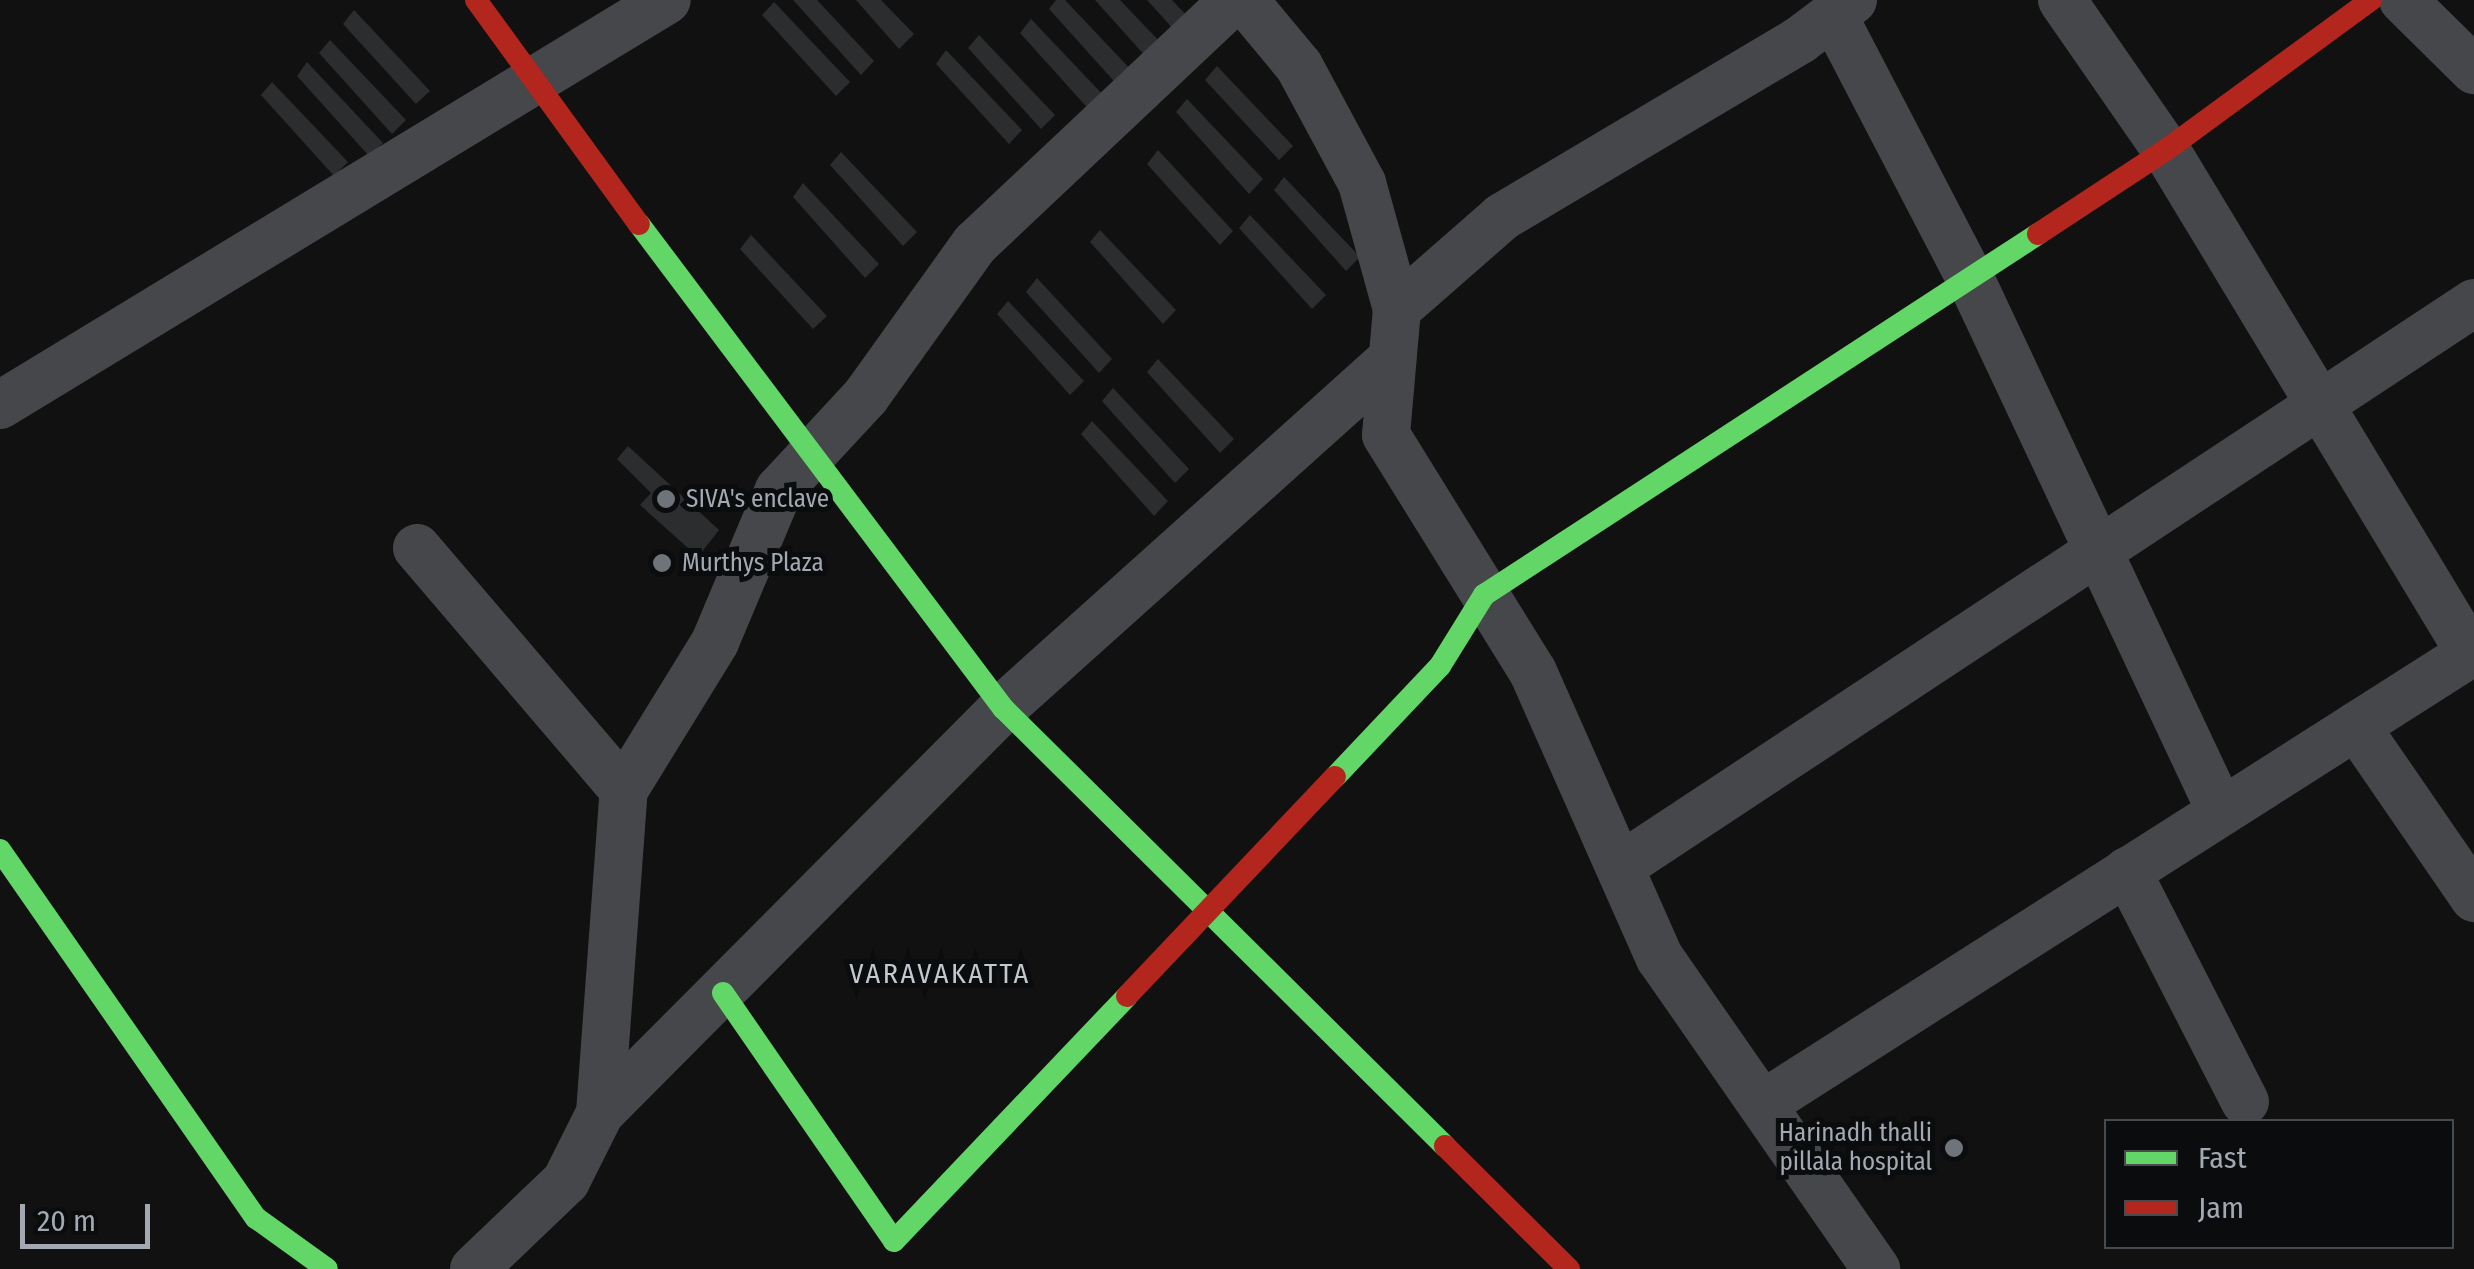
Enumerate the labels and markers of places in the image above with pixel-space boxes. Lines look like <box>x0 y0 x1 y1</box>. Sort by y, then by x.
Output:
place label: SIVA's enclave <box>686 484 829 514</box>
marker: SIVA's enclave <box>655 488 677 510</box>
place label: Murthys Plaza <box>682 548 824 578</box>
marker: Murthys Plaza <box>651 552 673 574</box>
place label: Harinadh thalli pillala hospital <box>1779 1119 1932 1178</box>
marker: Harinadh thalli pillala hospital <box>1941 1135 1967 1161</box>

